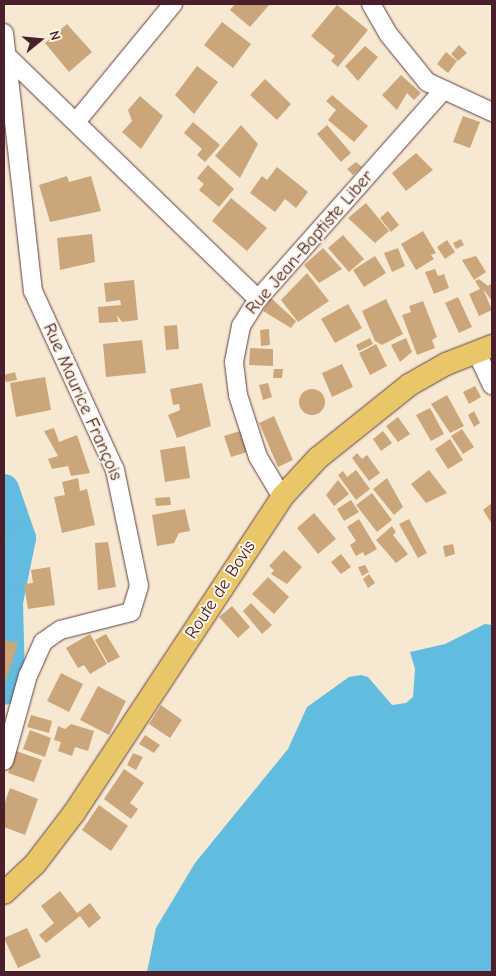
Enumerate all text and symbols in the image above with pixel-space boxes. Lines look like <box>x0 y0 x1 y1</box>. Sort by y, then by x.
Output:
north arrow <box>15 15 65 65</box>
text: N <box>45 29 64 42</box>
street label: Rue Jean-Baptiste Liber <box>242 167 378 319</box>
street label: Rue Maurice François <box>38 320 126 484</box>
street label: Route de Bovis <box>181 537 261 643</box>

